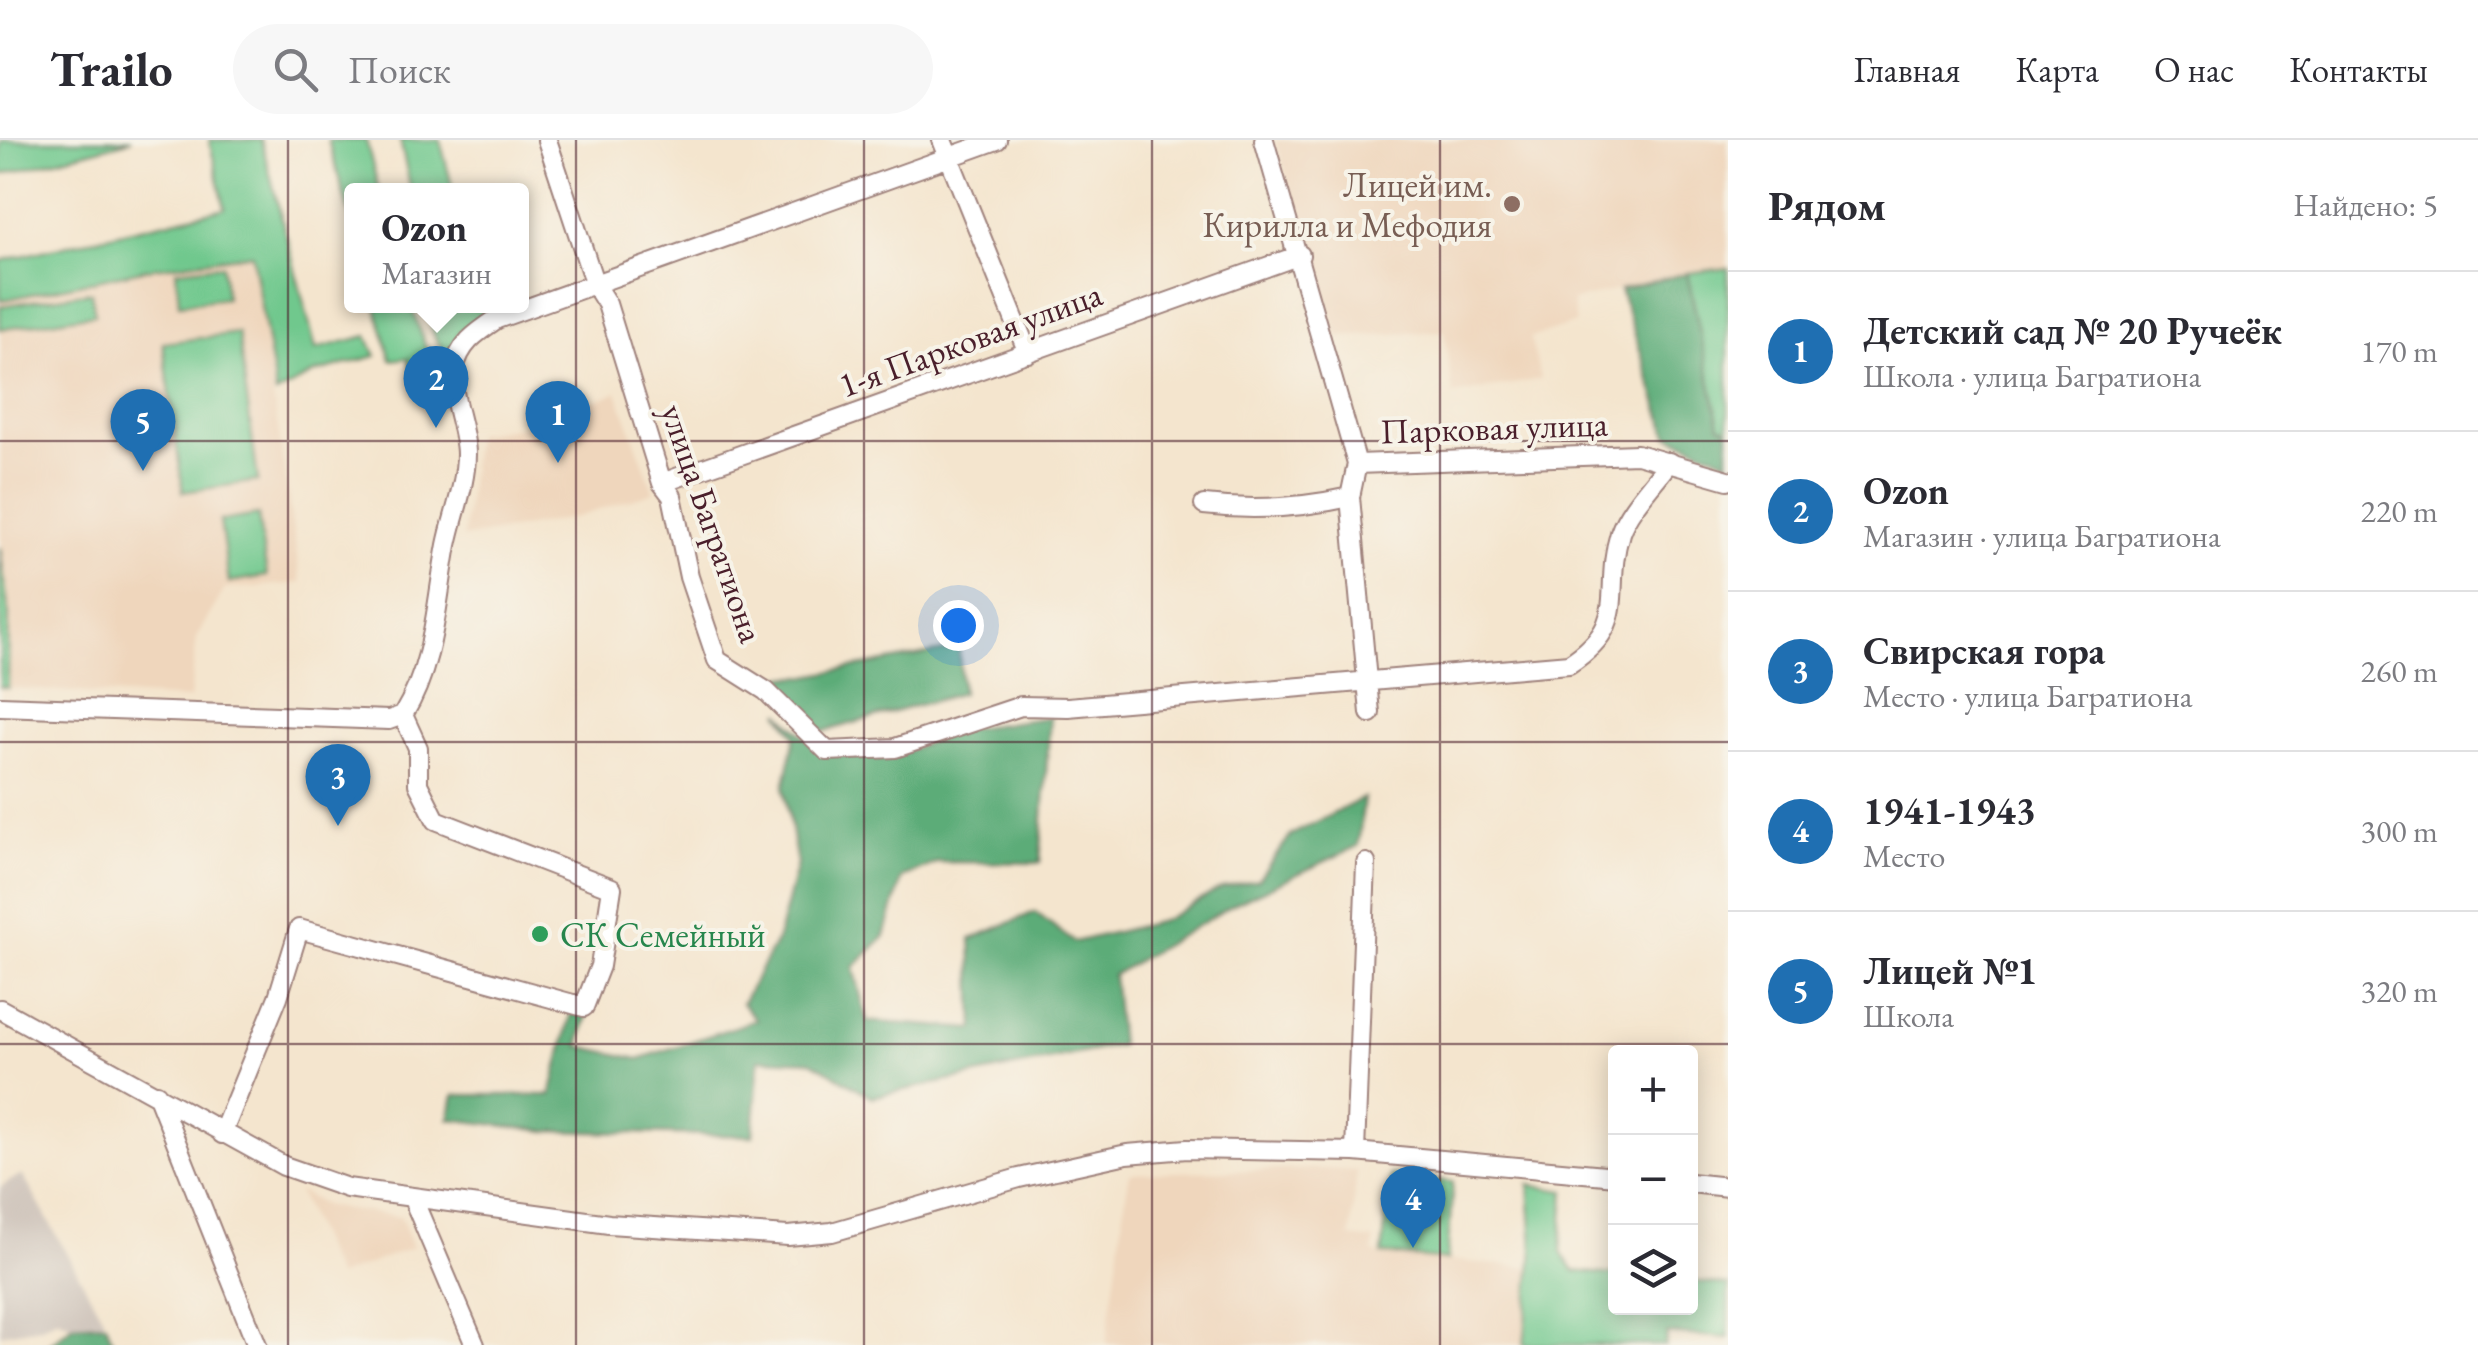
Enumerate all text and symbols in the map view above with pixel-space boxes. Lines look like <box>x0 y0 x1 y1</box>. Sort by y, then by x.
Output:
search box <box>233 24 933 114</box>
text: Trailo <box>50 38 173 100</box>
icon: search <box>268 42 323 97</box>
text: Поиск <box>348 45 451 94</box>
text: Главная <box>1854 47 1960 92</box>
text: Карта <box>2015 47 2099 92</box>
text: О нас <box>2154 47 2234 92</box>
text: Контакты <box>2289 47 2428 92</box>
place label: Лицей им. Кирилла и Мефодия <box>1203 162 1492 248</box>
text: Рядом <box>1768 178 1886 233</box>
popup <box>344 183 529 313</box>
text: Найдено: 5 <box>2293 184 2438 226</box>
marker: Лицей им. Кирилла и Мефодия <box>1501 193 1523 215</box>
text: Ozon <box>381 203 467 252</box>
text: Магазин <box>381 252 492 294</box>
street label: 1-я Парковая улица <box>832 271 1108 408</box>
text: Детский сад № 20 Ручеёк <box>1863 306 2282 355</box>
text: 1 <box>1792 330 1809 372</box>
text: 170 m <box>2361 330 2438 372</box>
pin: 2 <box>404 346 468 428</box>
text: Школа · улица Багратиона <box>1863 355 2201 397</box>
pin: 1 <box>526 380 590 463</box>
pin: 5 <box>110 388 176 471</box>
street label: улица Багратиона <box>650 398 775 649</box>
street label: Парковая улица <box>1379 401 1609 454</box>
text: Ozon <box>1863 466 1949 515</box>
text: 2 <box>1792 490 1809 532</box>
text: 220 m <box>2361 490 2438 532</box>
text: Магазин · улица Багратиона <box>1863 515 2221 557</box>
your location <box>933 600 984 651</box>
text: Свирская гора <box>1863 626 2105 675</box>
text: 3 <box>1792 650 1809 692</box>
text: 260 m <box>2361 650 2438 692</box>
text: Место · улица Багратиона <box>1863 675 2193 717</box>
pin: 3 <box>306 744 370 826</box>
text: 1941-1943 <box>1863 786 2036 835</box>
text: 4 <box>1792 810 1809 852</box>
text: 300 m <box>2361 810 2438 852</box>
text: Место <box>1863 835 1945 877</box>
place label: СК Семейный <box>560 912 766 957</box>
marker: СК Семейный <box>529 923 551 945</box>
text: Лицей №1 <box>1863 946 2037 995</box>
text: 5 <box>1792 970 1809 1012</box>
text: 320 m <box>2361 970 2438 1012</box>
text: Школа <box>1863 995 1954 1037</box>
map controls <box>1608 1045 1698 1315</box>
button: + <box>1608 1045 1698 1135</box>
button: − <box>1608 1135 1698 1225</box>
pin: 4 <box>1380 1166 1446 1248</box>
button: layers <box>1608 1225 1698 1315</box>

